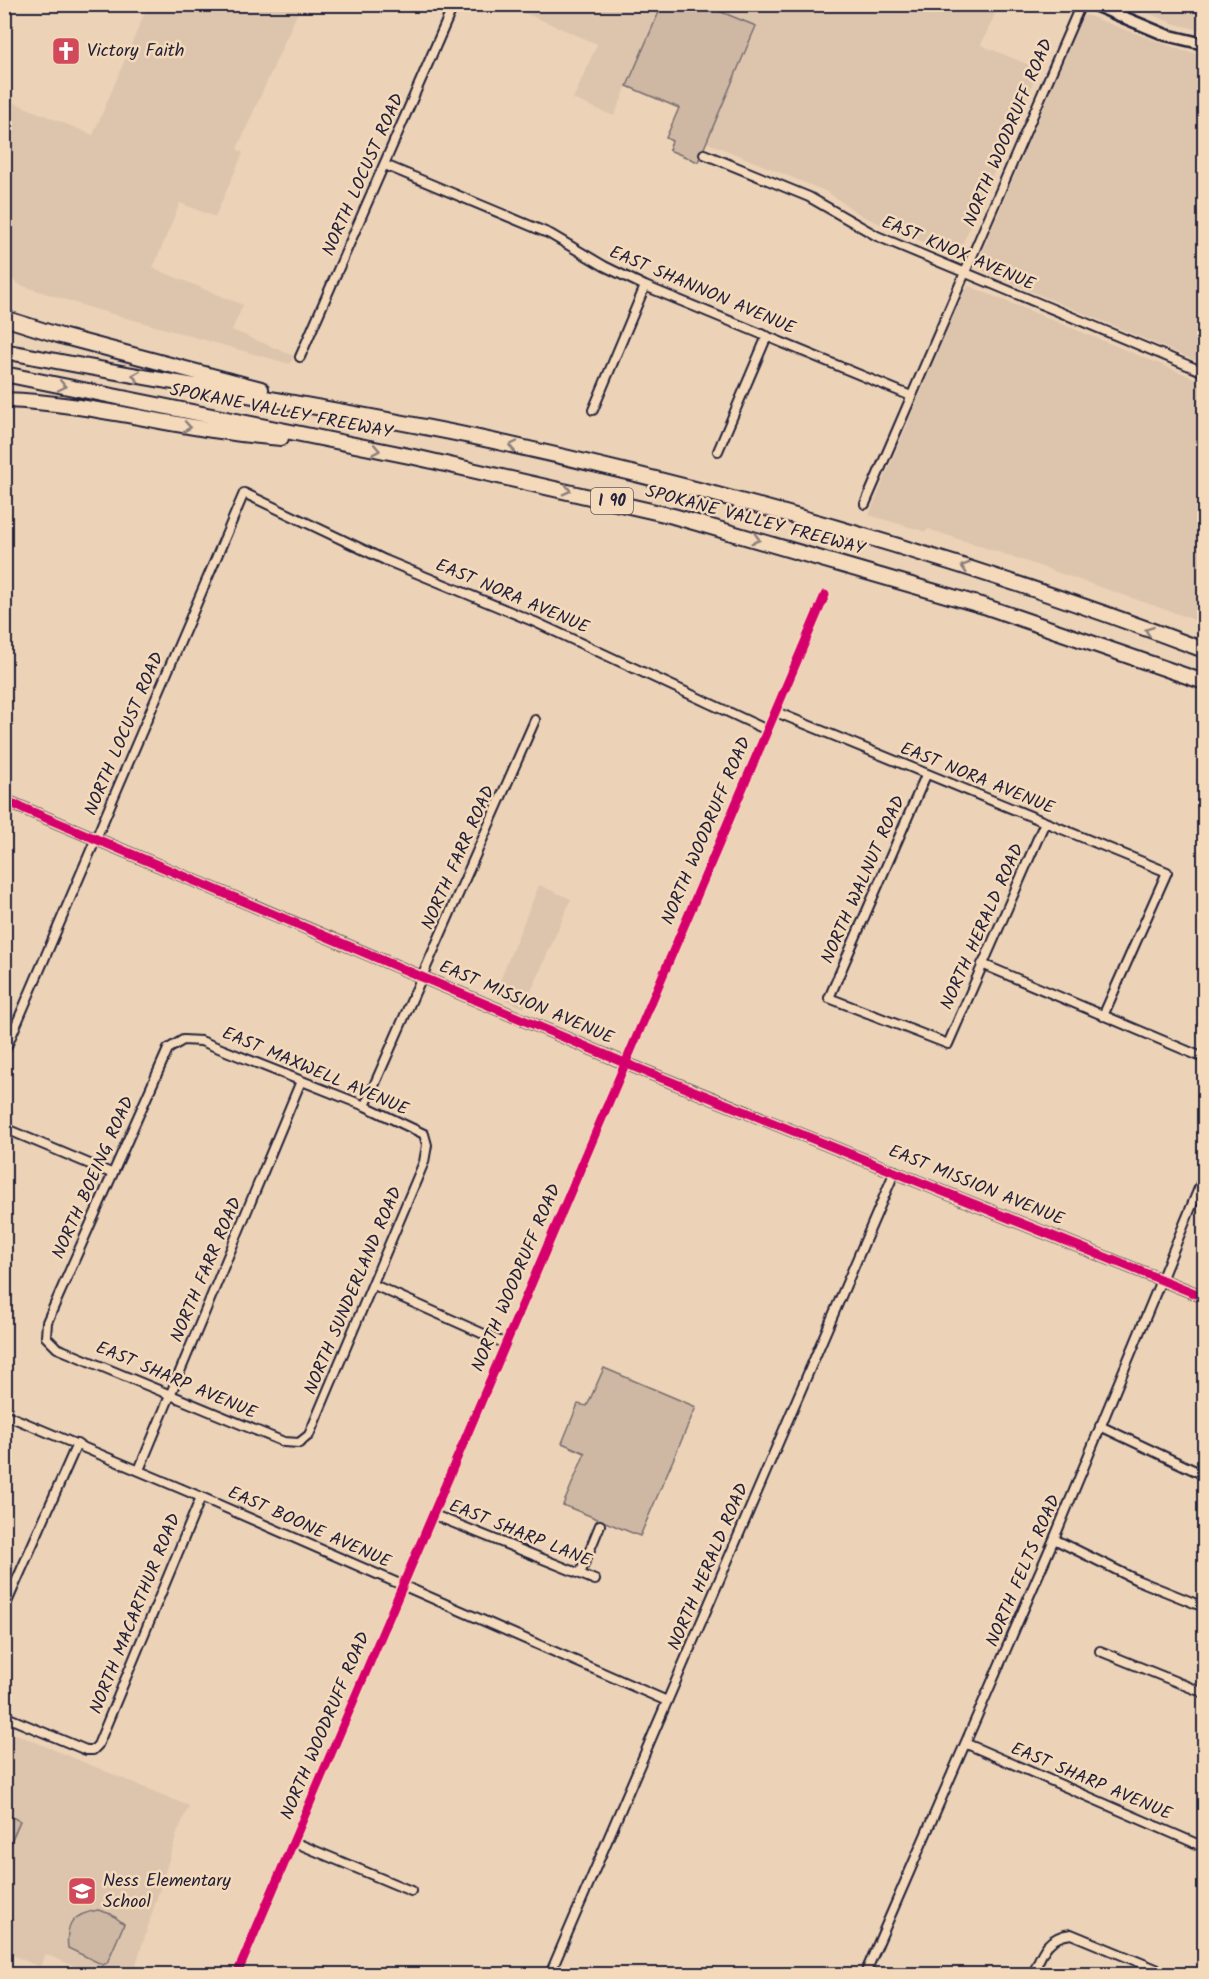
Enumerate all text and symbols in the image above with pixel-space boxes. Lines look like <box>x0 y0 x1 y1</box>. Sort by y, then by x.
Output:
street label: NORTH WOODRUFF ROAD <box>956 34 1062 232</box>
church icon: Victory Faith <box>50 35 82 67</box>
place label: Victory Faith <box>87 37 184 66</box>
street label: NORTH LOCUST ROAD <box>315 89 413 261</box>
street label: EAST KNOX AVENUE <box>877 208 1040 300</box>
street label: EAST SHANNON AVENUE <box>604 239 800 344</box>
one-way arrow <box>131 371 140 383</box>
street label: SPOKANE VALLEY FREEWAY <box>167 376 396 448</box>
one-way arrow <box>57 379 67 392</box>
one-way arrow <box>182 420 192 433</box>
one-way arrow <box>509 440 519 453</box>
one-way arrow <box>371 443 381 456</box>
street label: SPOKANE VALLEY FREEWAY <box>642 478 869 564</box>
one-way arrow <box>562 483 572 496</box>
road number: I 90 <box>591 488 633 514</box>
one-way arrow <box>750 532 761 544</box>
street label: EAST NORA AVENUE <box>431 552 594 643</box>
one-way arrow <box>960 562 971 574</box>
one-way arrow <box>1145 625 1155 638</box>
street label: NORTH LOCUST ROAD <box>77 647 173 820</box>
street label: NORTH WOODRUFF ROAD <box>654 732 760 930</box>
street label: EAST NORA AVENUE <box>895 735 1059 823</box>
street label: NORTH FARR ROAD <box>414 781 504 935</box>
street label: NORTH WALNUT ROAD <box>814 791 914 969</box>
street label: NORTH HERALD ROAD <box>933 839 1033 1015</box>
street label: EAST MISSION AVENUE <box>434 953 618 1053</box>
street label: EAST MAXWELL AVENUE <box>217 1020 413 1125</box>
street label: NORTH BOEING ROAD <box>45 1091 143 1264</box>
street label: EAST MISSION AVENUE <box>884 1137 1069 1235</box>
street label: NORTH WOODRUFF ROAD <box>464 1179 570 1377</box>
street label: NORTH SUNDERLAND ROAD <box>297 1182 411 1400</box>
street label: NORTH FARR ROAD <box>163 1192 251 1347</box>
street label: EAST SHARP AVENUE <box>91 1334 261 1428</box>
street label: NORTH HERALD ROAD <box>661 1478 758 1655</box>
street label: EAST BOONE AVENUE <box>223 1479 396 1577</box>
street label: NORTH FELTS ROAD <box>979 1490 1069 1652</box>
street label: EAST SHARP LANE <box>444 1492 596 1576</box>
street label: NORTH MACARTHUR ROAD <box>82 1509 190 1719</box>
street label: NORTH WOODRUFF ROAD <box>273 1627 379 1825</box>
street label: EAST SHARP AVENUE <box>1006 1735 1176 1829</box>
place label: Ness Elementary School <box>103 1867 231 1917</box>
school or university icon: Ness Elementary School <box>66 1875 98 1907</box>

